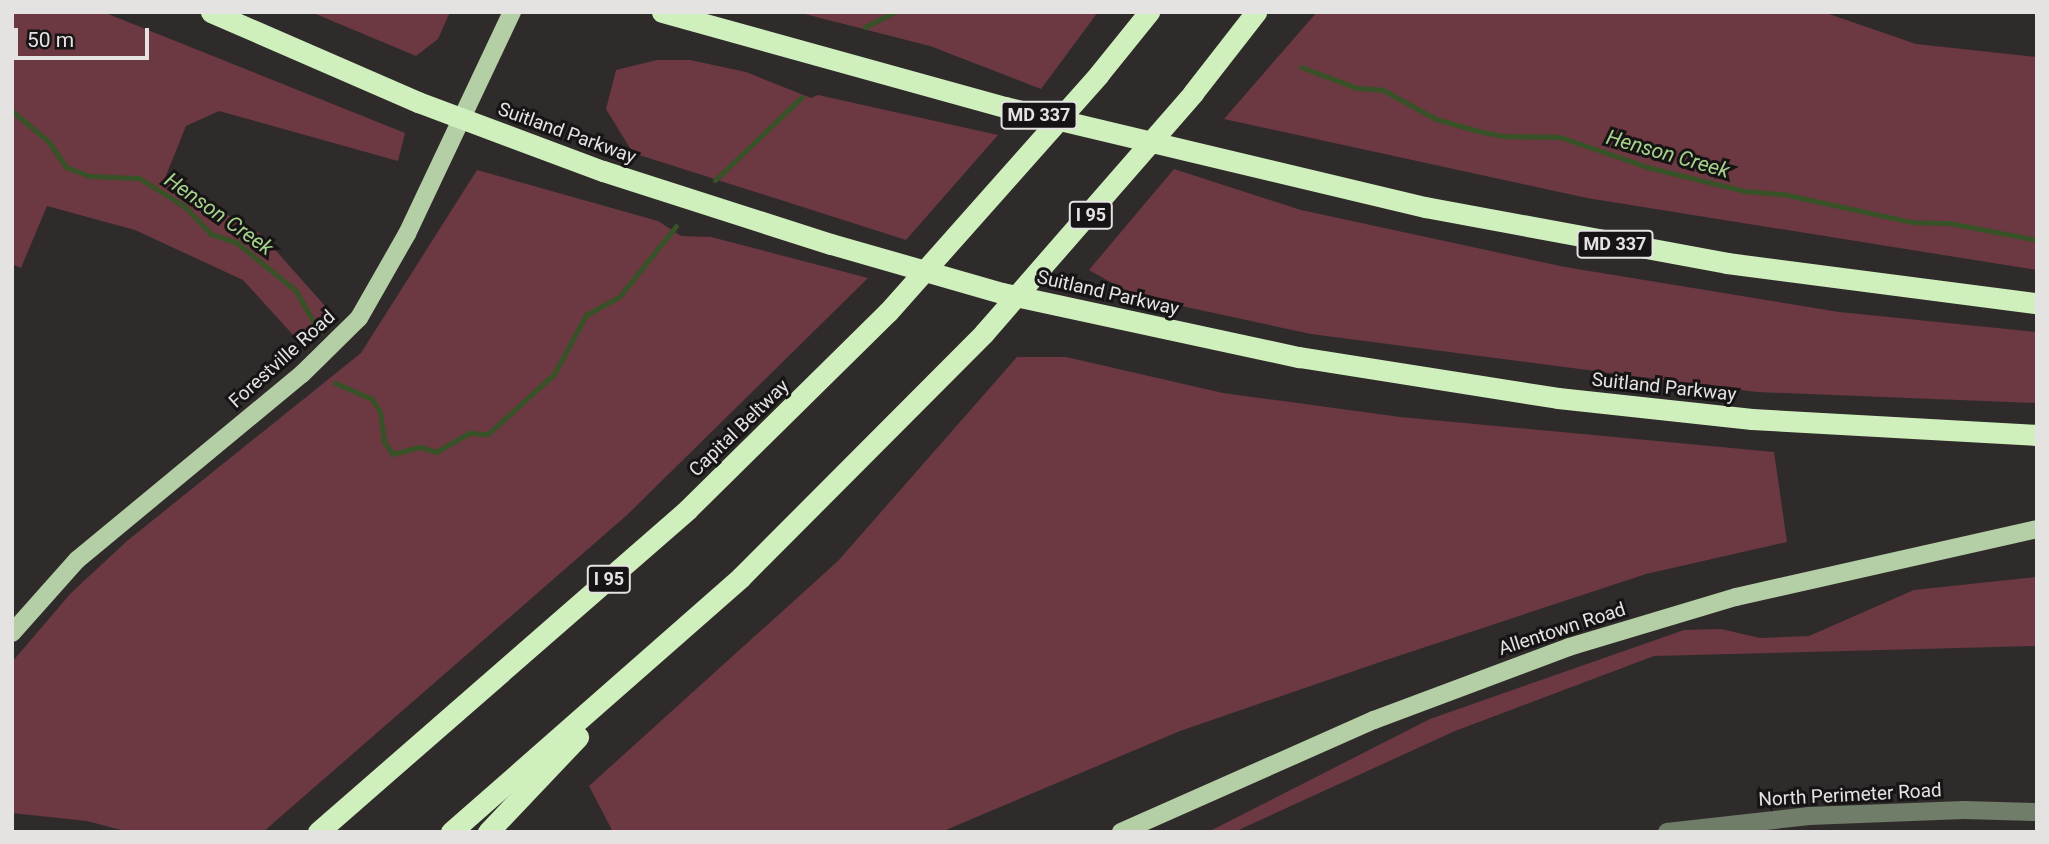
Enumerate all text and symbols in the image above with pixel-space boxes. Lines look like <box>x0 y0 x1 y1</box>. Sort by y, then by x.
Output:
scale bar <box>18 14 152 58</box>
text: 50 m <box>27 28 74 52</box>
street label: Suitland Parkway <box>495 97 639 169</box>
road number: MD 337 <box>1000 100 1078 130</box>
water label: Henson Creek <box>1603 124 1733 184</box>
water label: Henson Creek <box>160 167 278 261</box>
road number: I 95 <box>1068 200 1114 230</box>
road number: MD 337 <box>1576 230 1654 258</box>
street label: Suitland Parkway <box>1035 266 1181 320</box>
street label: Forestville Road <box>224 305 340 413</box>
street label: Suitland Parkway <box>1591 368 1737 406</box>
street label: Capital Beltway <box>684 375 794 481</box>
road number: I 95 <box>586 564 632 594</box>
street label: Allentown Road <box>1496 598 1628 660</box>
street label: North Perimeter Road <box>1758 779 1942 811</box>

